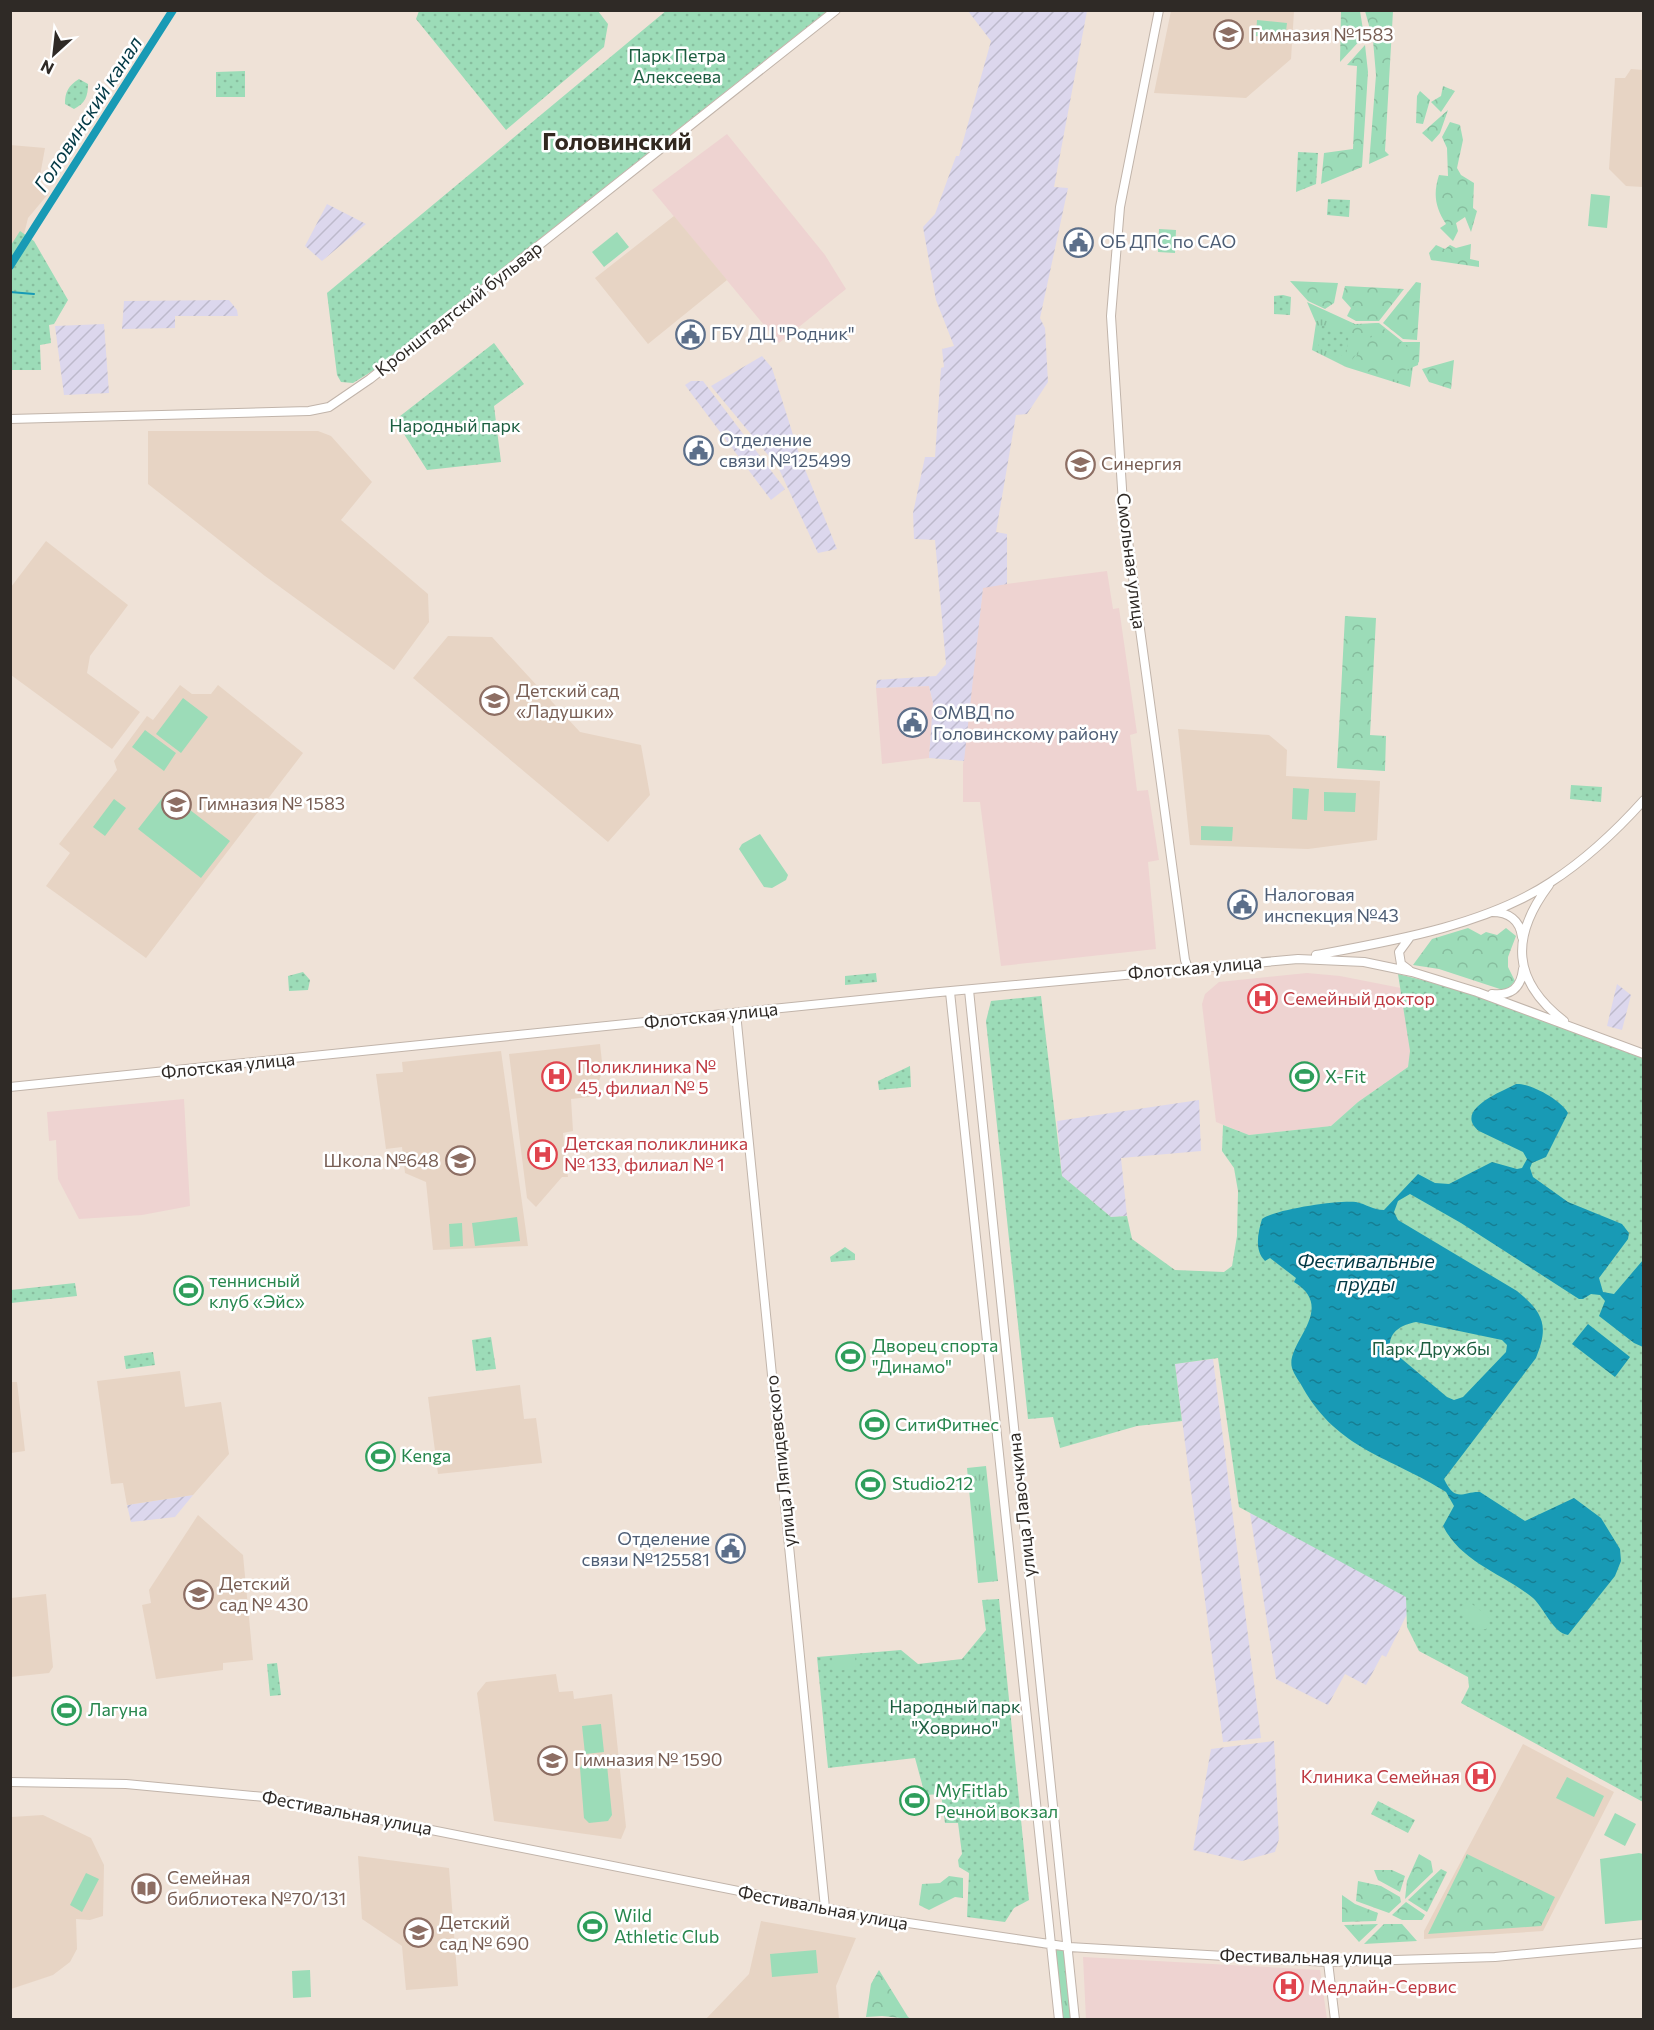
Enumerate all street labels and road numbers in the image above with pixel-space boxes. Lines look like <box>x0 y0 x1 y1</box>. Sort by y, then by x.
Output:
street label: Кронштадтский бульвар <box>370 236 546 380</box>
street label: Смольная улица <box>1113 492 1151 630</box>
street label: Флотская улица <box>1127 950 1263 984</box>
street label: Флотская улица <box>643 997 779 1033</box>
street label: Флотская улица <box>160 1047 296 1083</box>
street label: улица Ляпидевского <box>760 1374 800 1548</box>
street label: улица Лавочкина <box>1002 1432 1040 1578</box>
street label: Фестивальная улица <box>260 1785 434 1839</box>
street label: Фестивальная улица <box>736 1880 910 1934</box>
street label: Фестивальная улица <box>1219 1943 1393 1969</box>

